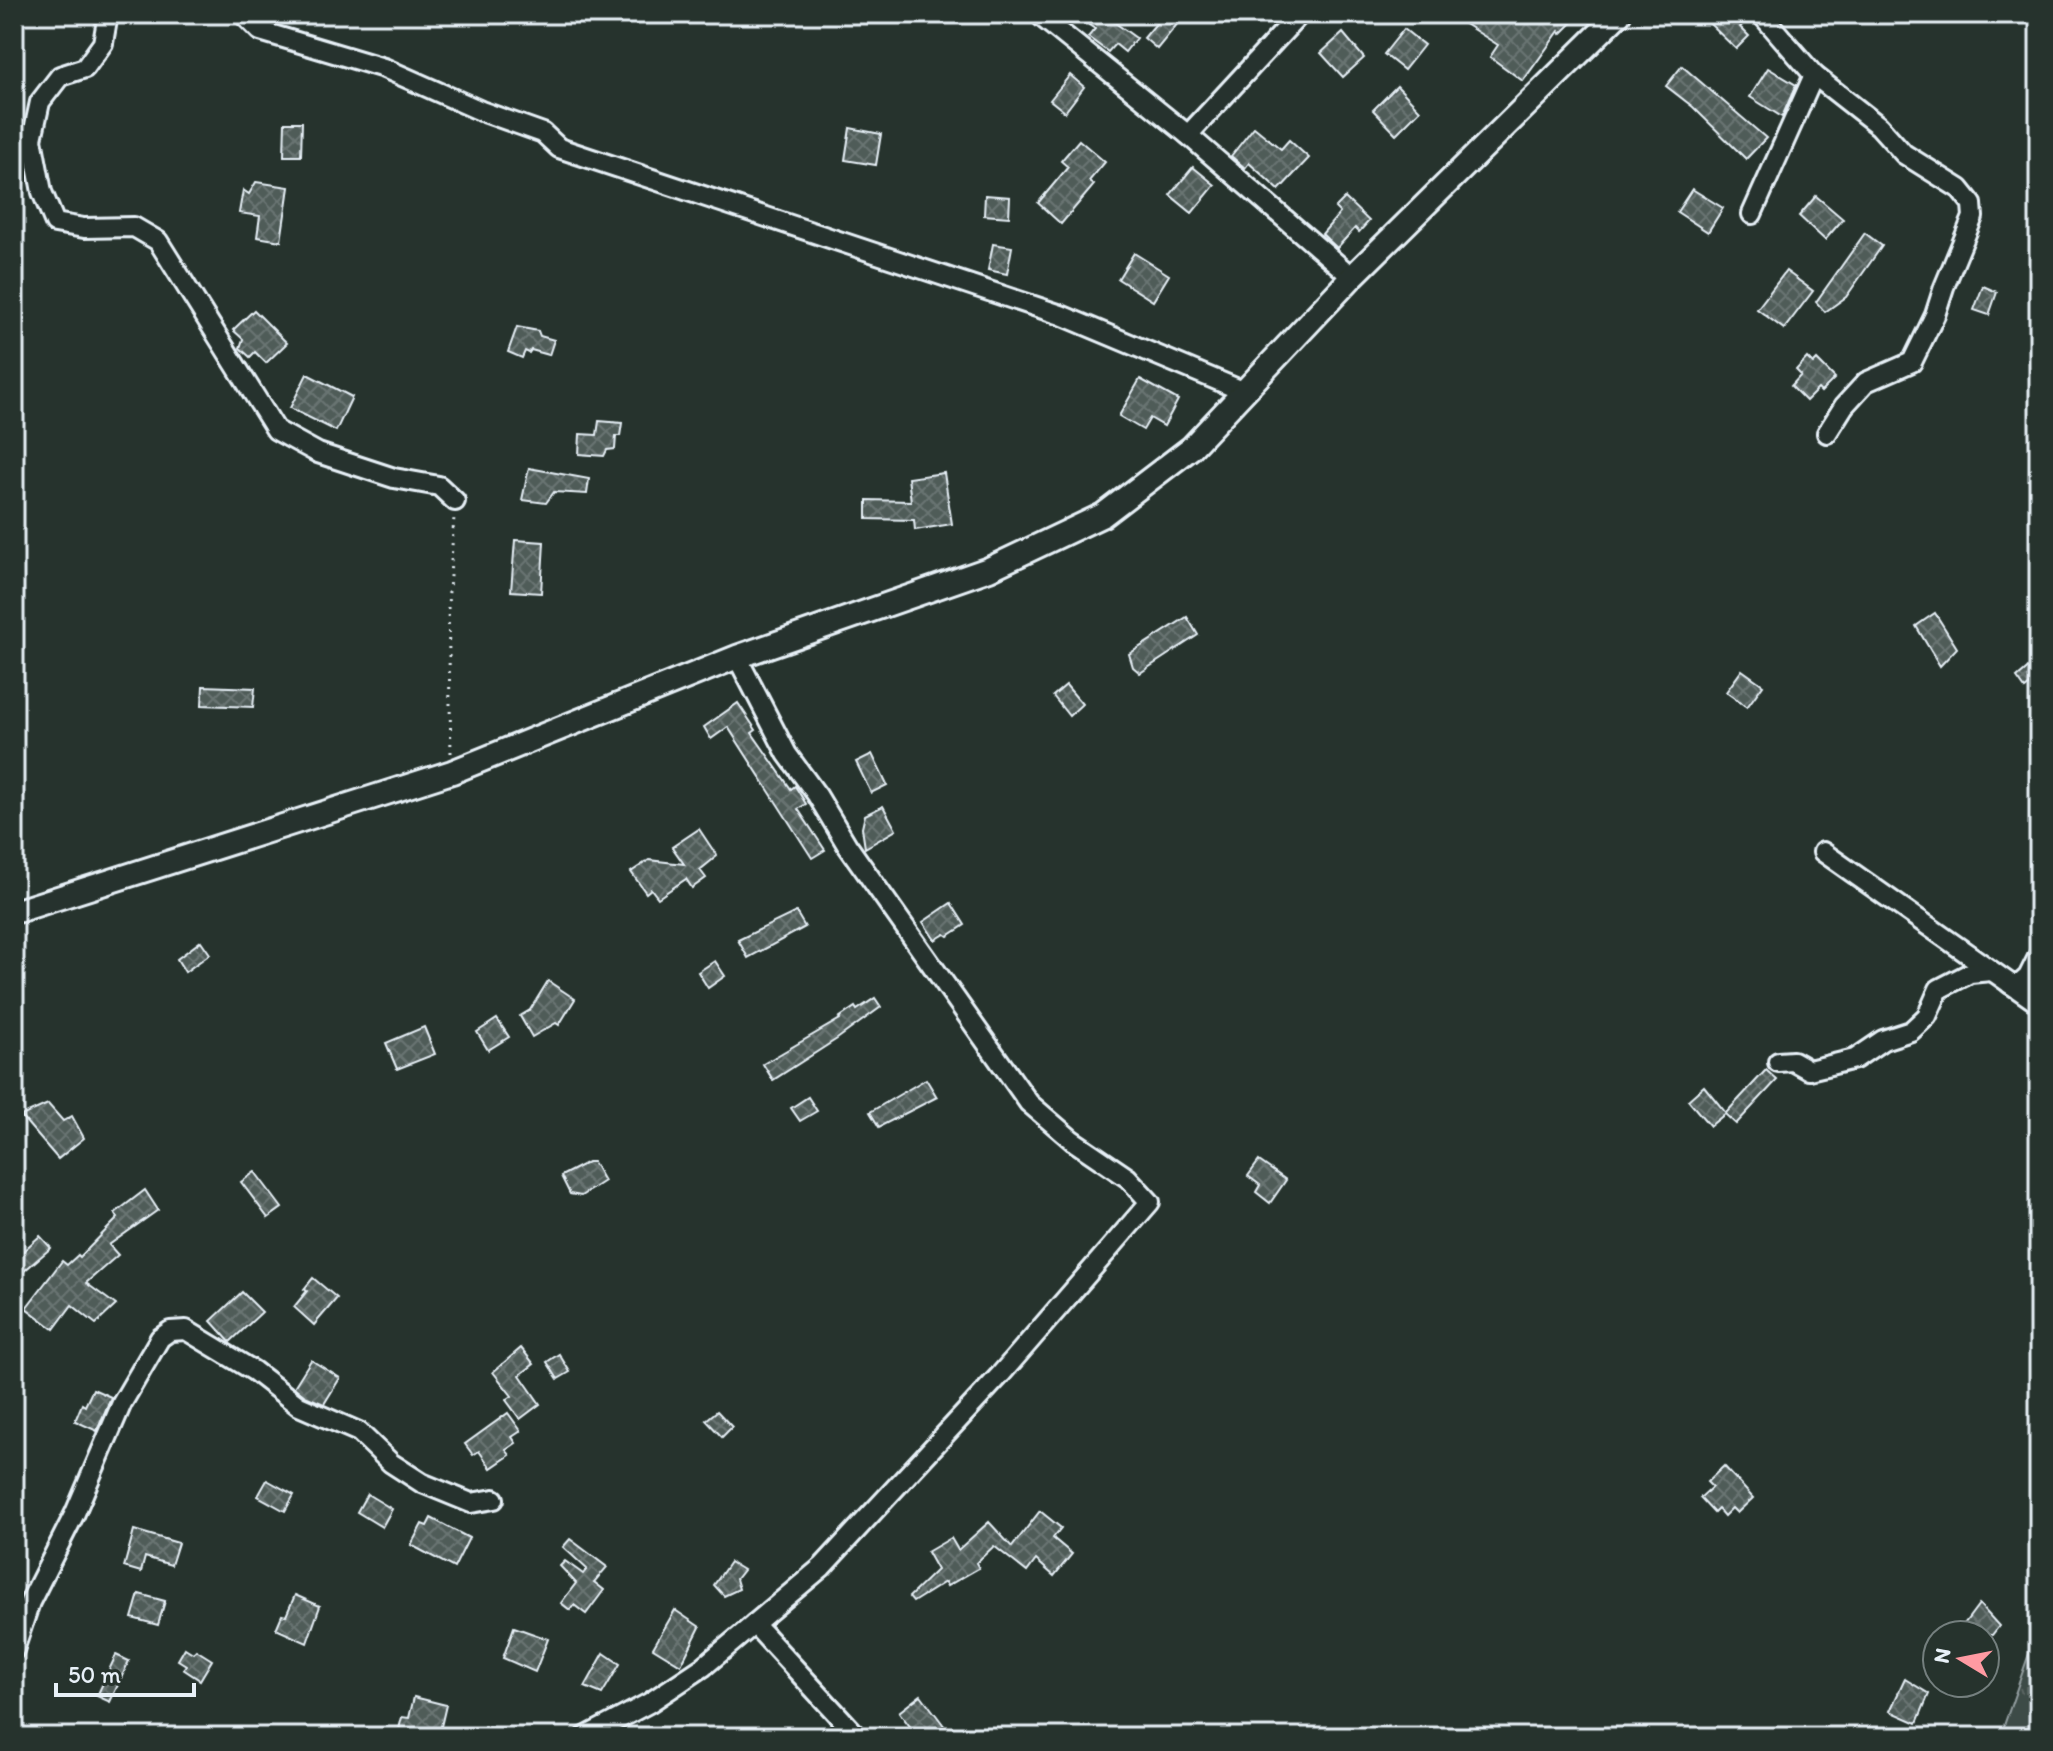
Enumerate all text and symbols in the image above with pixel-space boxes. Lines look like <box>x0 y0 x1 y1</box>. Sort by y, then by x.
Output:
north arrow <box>1921 1619 2001 1699</box>
text: N <box>1927 1646 1956 1665</box>
scale bar <box>56 1647 194 1697</box>
text: 50 m <box>68 1660 121 1689</box>

